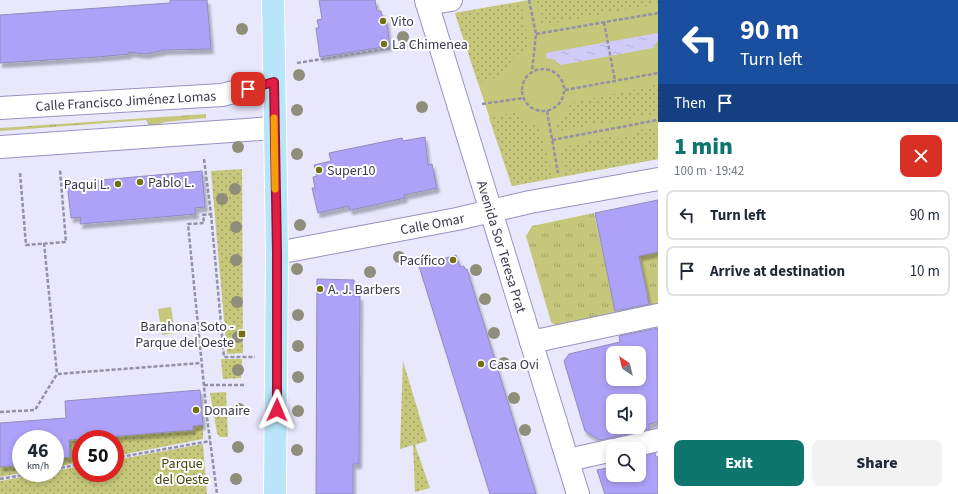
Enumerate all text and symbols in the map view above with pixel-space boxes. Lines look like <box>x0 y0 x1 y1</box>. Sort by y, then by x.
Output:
text: 90 m <box>740 10 799 50</box>
place label: Vito <box>391 12 414 32</box>
marker: Vito <box>378 16 388 26</box>
icon: left <box>674 16 726 68</box>
place label: La Chimenea <box>392 35 468 55</box>
marker: La Chimenea <box>379 39 389 49</box>
text: Turn left <box>740 47 802 72</box>
pin <box>231 72 265 106</box>
icon: arrive <box>237 78 259 100</box>
street label: Calle Francisco Jiménez Lomas <box>35 86 217 117</box>
icon: arrive <box>714 92 736 114</box>
text: Then <box>674 93 706 114</box>
text: 1 min <box>674 129 733 164</box>
button: close <box>900 135 942 177</box>
place label: Super10 <box>327 161 376 181</box>
text: 100 m · 19:42 <box>674 162 744 180</box>
marker: Super10 <box>314 165 324 175</box>
place label: Pablo L. <box>148 173 194 193</box>
place label: Paqui L. <box>64 175 110 195</box>
marker: Pablo L. <box>135 177 145 187</box>
street label: Avenida Sor Teresa Prat <box>471 178 531 316</box>
marker: Paqui L. <box>113 179 123 189</box>
icon: left <box>676 204 698 226</box>
text: Turn left <box>710 205 766 226</box>
text: 90 m <box>910 205 940 226</box>
street label: Calle Omar <box>399 209 467 240</box>
place label: Pacífico <box>400 251 445 271</box>
marker: Pacífico <box>448 255 458 265</box>
icon: arrive <box>676 260 698 282</box>
text: Arrive at destination <box>710 261 845 282</box>
text: 10 m <box>910 261 940 282</box>
place label: A. J. Barbers <box>328 280 400 300</box>
marker: A. J. Barbers <box>315 284 325 294</box>
place label: Barahona Soto - Parque del Oeste <box>135 317 234 353</box>
marker: Barahona Soto - Parque del Oeste <box>237 329 247 339</box>
north arrow <box>606 346 646 386</box>
map controls <box>606 346 646 482</box>
place label: Casa Ovi <box>489 355 539 375</box>
marker: Casa Ovi <box>476 359 486 369</box>
position arrow <box>256 389 298 431</box>
button: sound <box>606 394 646 434</box>
place label: Donaire <box>204 401 250 421</box>
marker: Donaire <box>191 405 201 415</box>
speed limit sign: 50 <box>72 430 124 482</box>
text: 46 <box>27 437 49 465</box>
button: Exit <box>674 440 804 486</box>
button: Share <box>812 440 942 486</box>
button: search <box>606 442 646 482</box>
park label: Parque del Oeste <box>155 454 209 490</box>
text: km/h <box>27 459 49 473</box>

